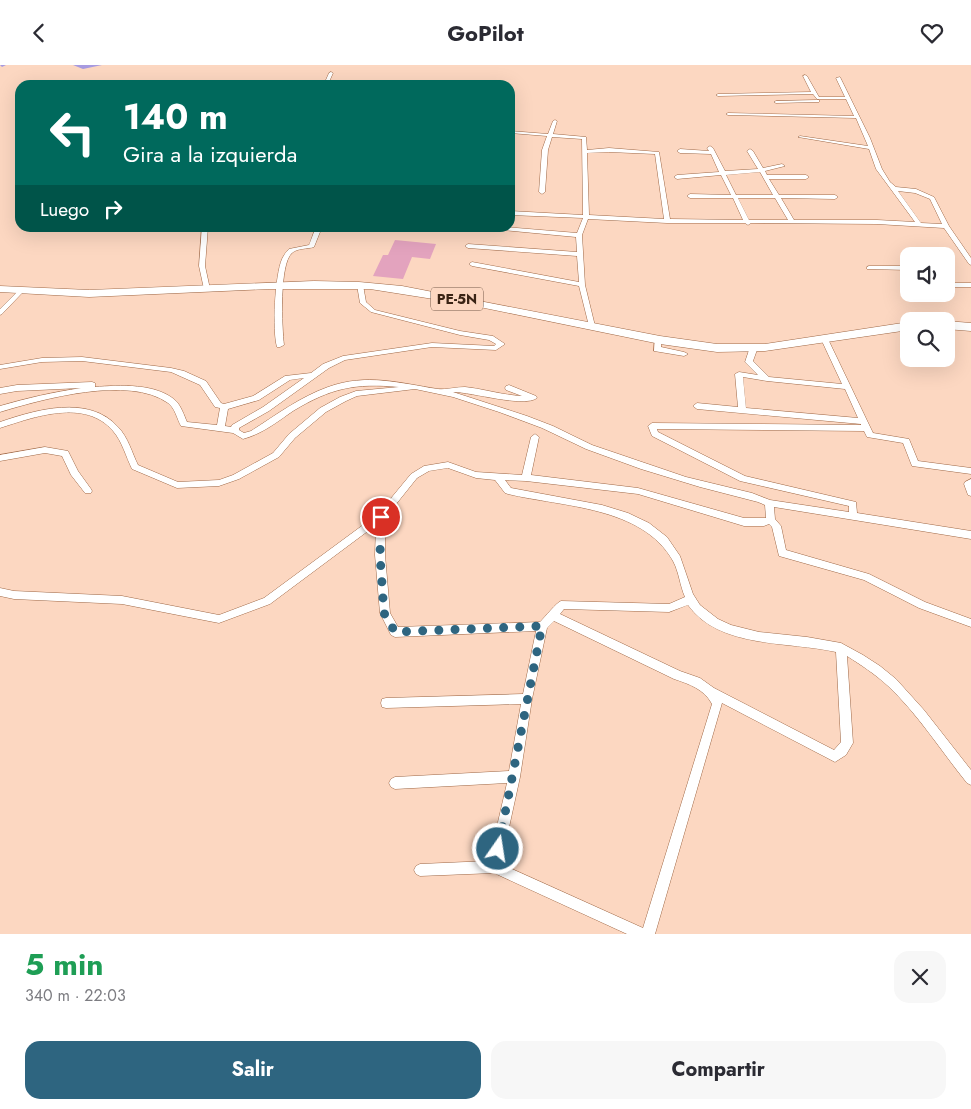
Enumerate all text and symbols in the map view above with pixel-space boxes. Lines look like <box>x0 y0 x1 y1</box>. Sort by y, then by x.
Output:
text: GoPilot <box>447 17 524 49</box>
icon: back <box>25 19 53 47</box>
icon: heart <box>918 19 946 47</box>
text: 140 m <box>123 92 228 142</box>
icon: left <box>40 100 105 165</box>
text: Gira a la izquierda <box>123 138 297 170</box>
icon: right <box>99 195 127 223</box>
text: Luego <box>40 196 89 223</box>
map controls <box>900 247 955 367</box>
button: sound <box>900 247 955 302</box>
road number: PE-5N <box>431 287 483 310</box>
button: search <box>900 312 955 367</box>
pin <box>360 496 402 538</box>
icon: arrive <box>367 503 395 531</box>
position arrow <box>471 822 523 874</box>
text: 5 min <box>25 943 103 986</box>
button: close <box>894 951 946 1003</box>
text: 340 m · 22:03 <box>25 984 126 1007</box>
button: Salir <box>25 1041 481 1099</box>
button: Compartir <box>491 1041 946 1099</box>

